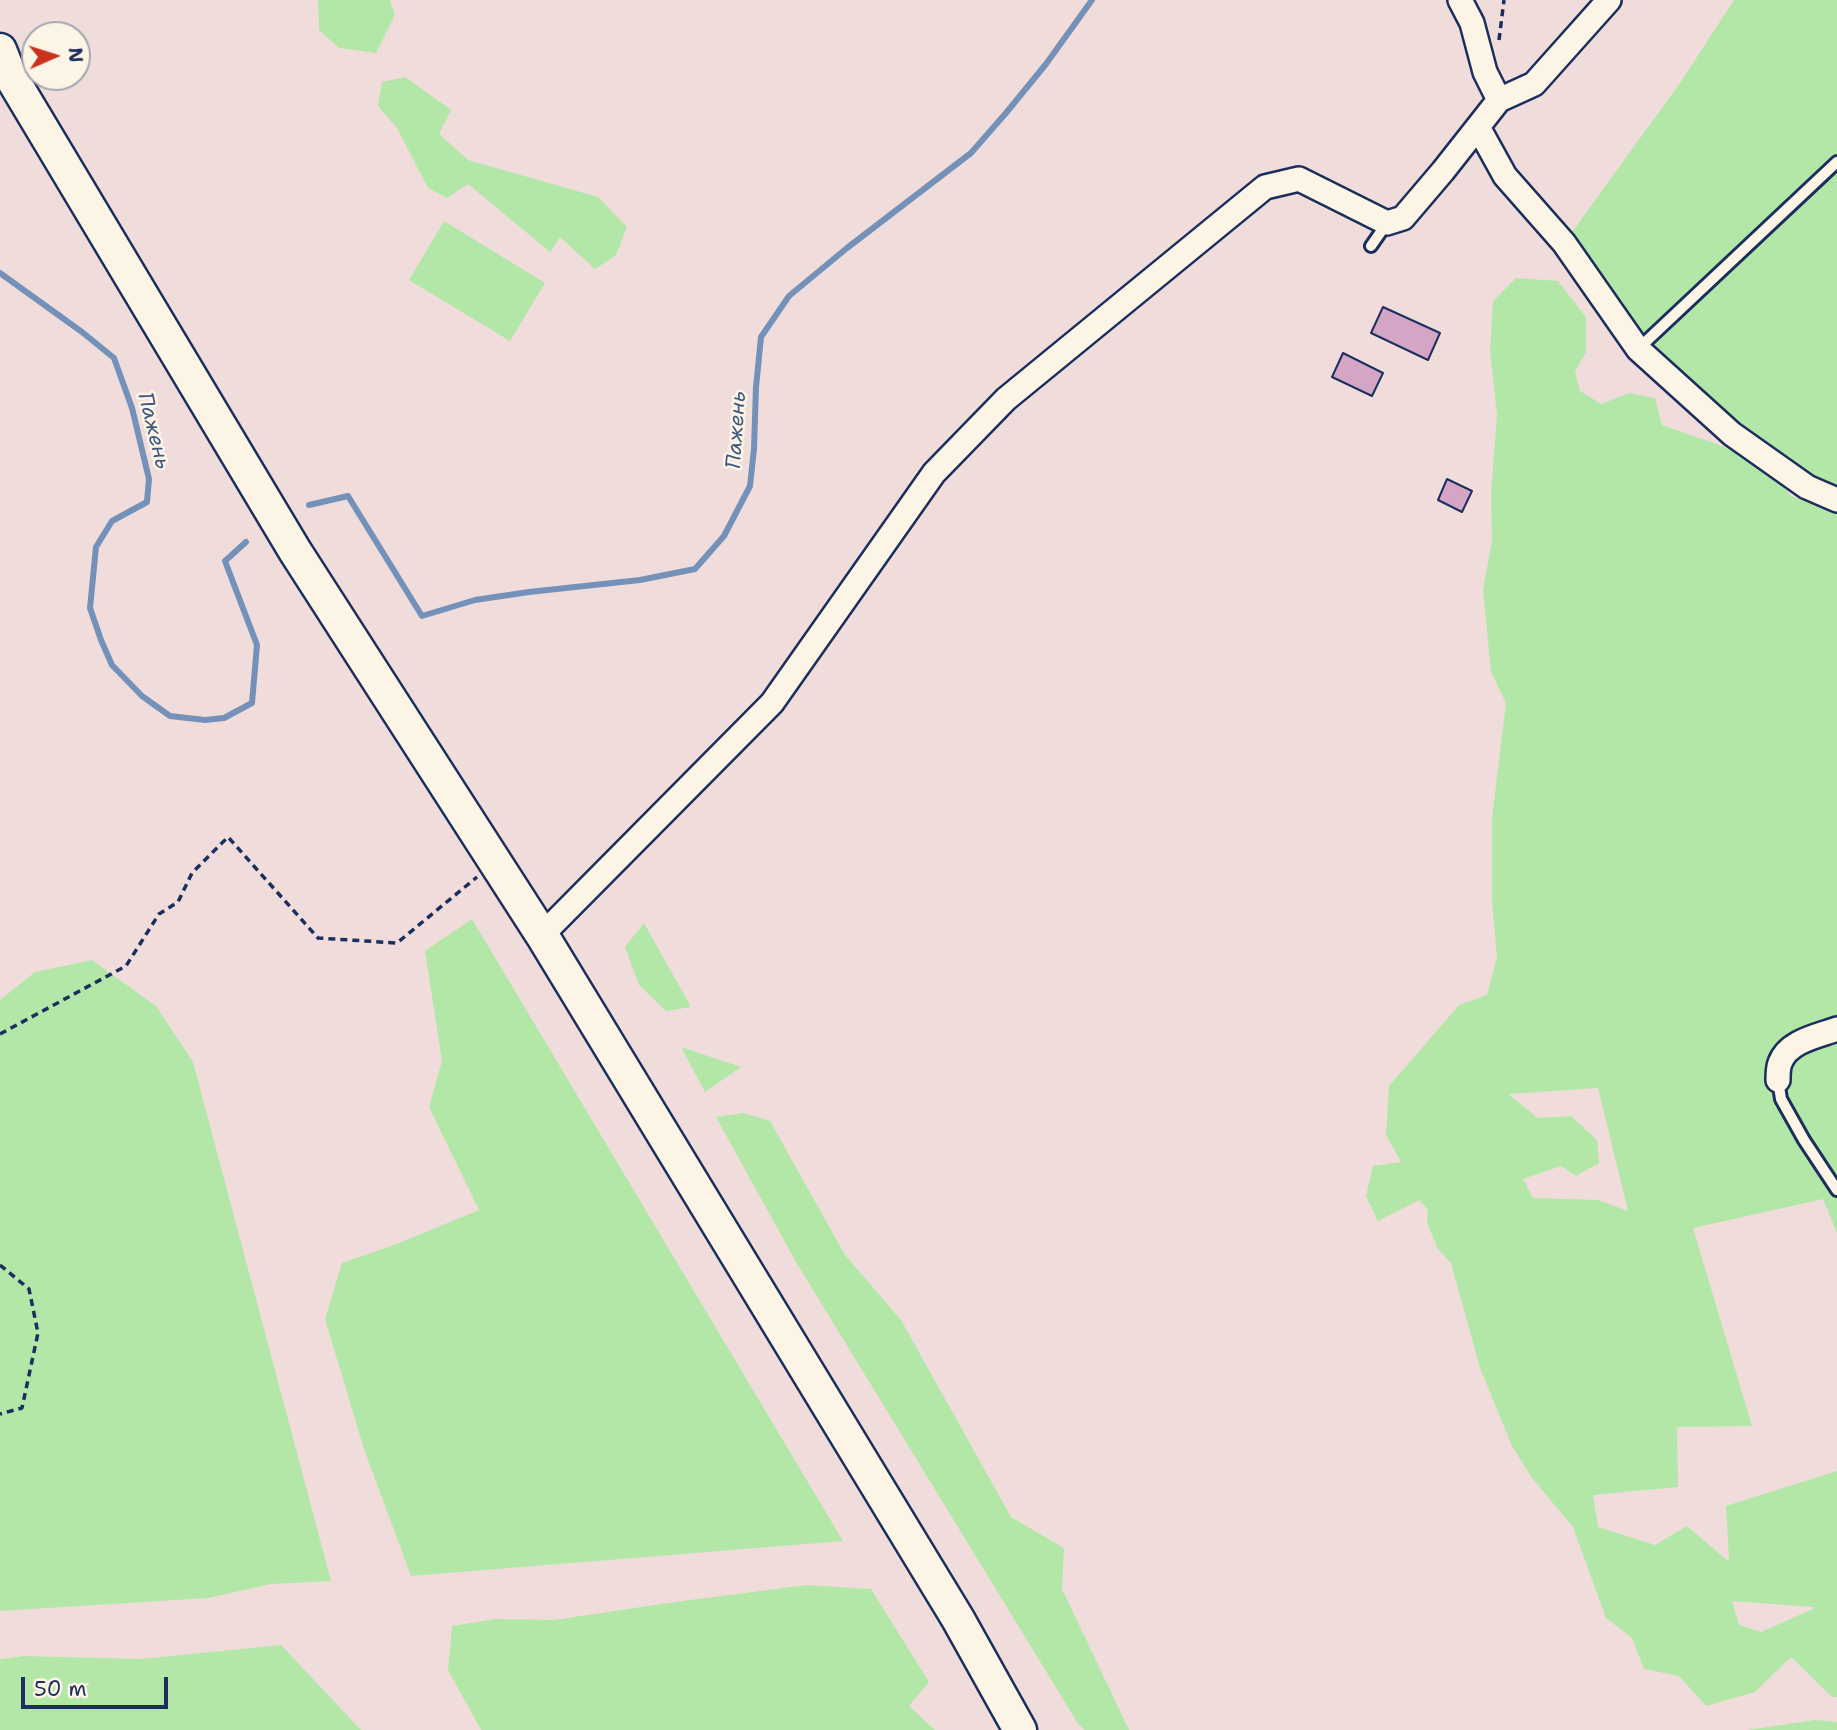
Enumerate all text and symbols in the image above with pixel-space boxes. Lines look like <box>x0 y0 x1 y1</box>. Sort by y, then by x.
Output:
north arrow <box>21 21 91 91</box>
text: N <box>63 47 88 63</box>
water label: Пажень <box>131 390 175 472</box>
water label: Пажень <box>722 390 752 470</box>
scale bar <box>24 1664 172 1708</box>
text: 50 m <box>34 1675 87 1703</box>

